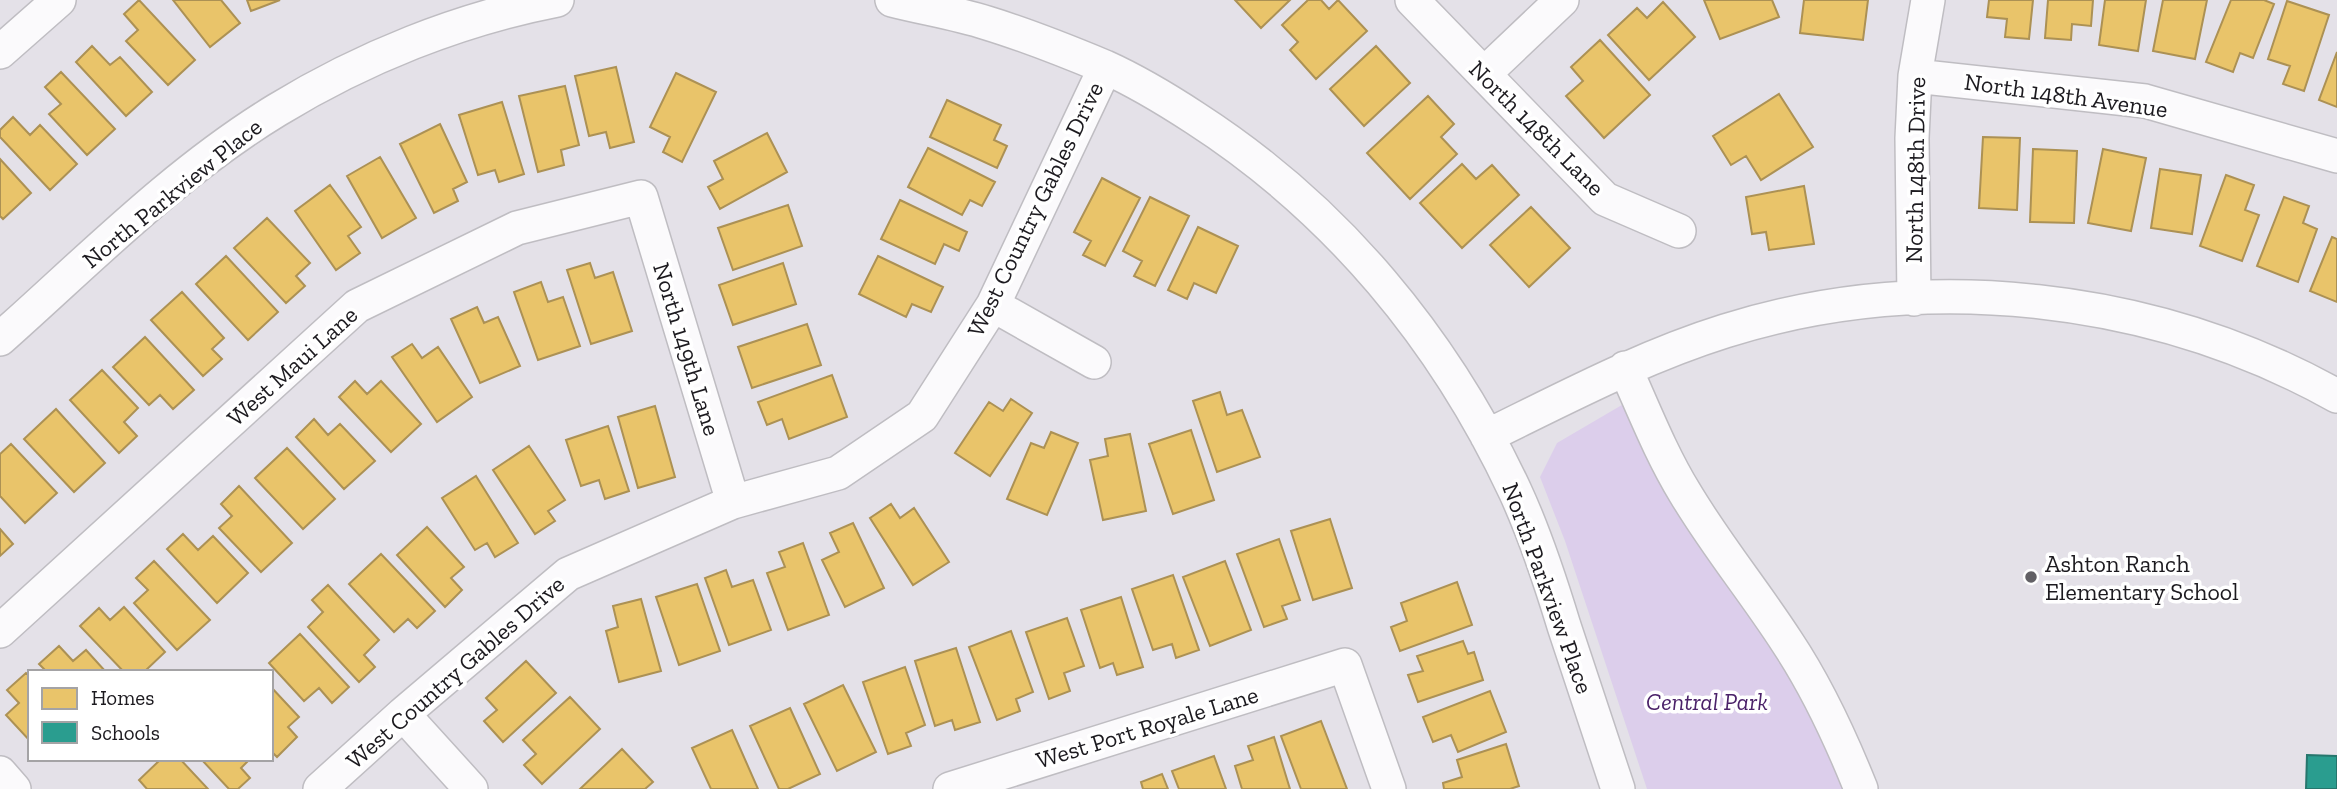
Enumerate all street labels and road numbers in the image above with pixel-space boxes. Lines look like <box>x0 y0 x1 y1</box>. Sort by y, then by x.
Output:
street label: North 148th Lane <box>1463 54 1611 202</box>
street label: North 148th Avenue <box>1962 66 2170 124</box>
street label: West Country Gables Drive <box>961 77 1109 341</box>
street label: North 148th Drive <box>1899 77 1931 263</box>
street label: North Parkview Place <box>77 112 267 274</box>
street label: North 149th Lane <box>647 259 727 439</box>
street label: West Maui Lane <box>221 300 363 432</box>
street label: North Parkview Place <box>1496 479 1600 697</box>
street label: West Country Gables Drive <box>340 569 570 775</box>
street label: West Port Royale Lane <box>1033 679 1261 775</box>

